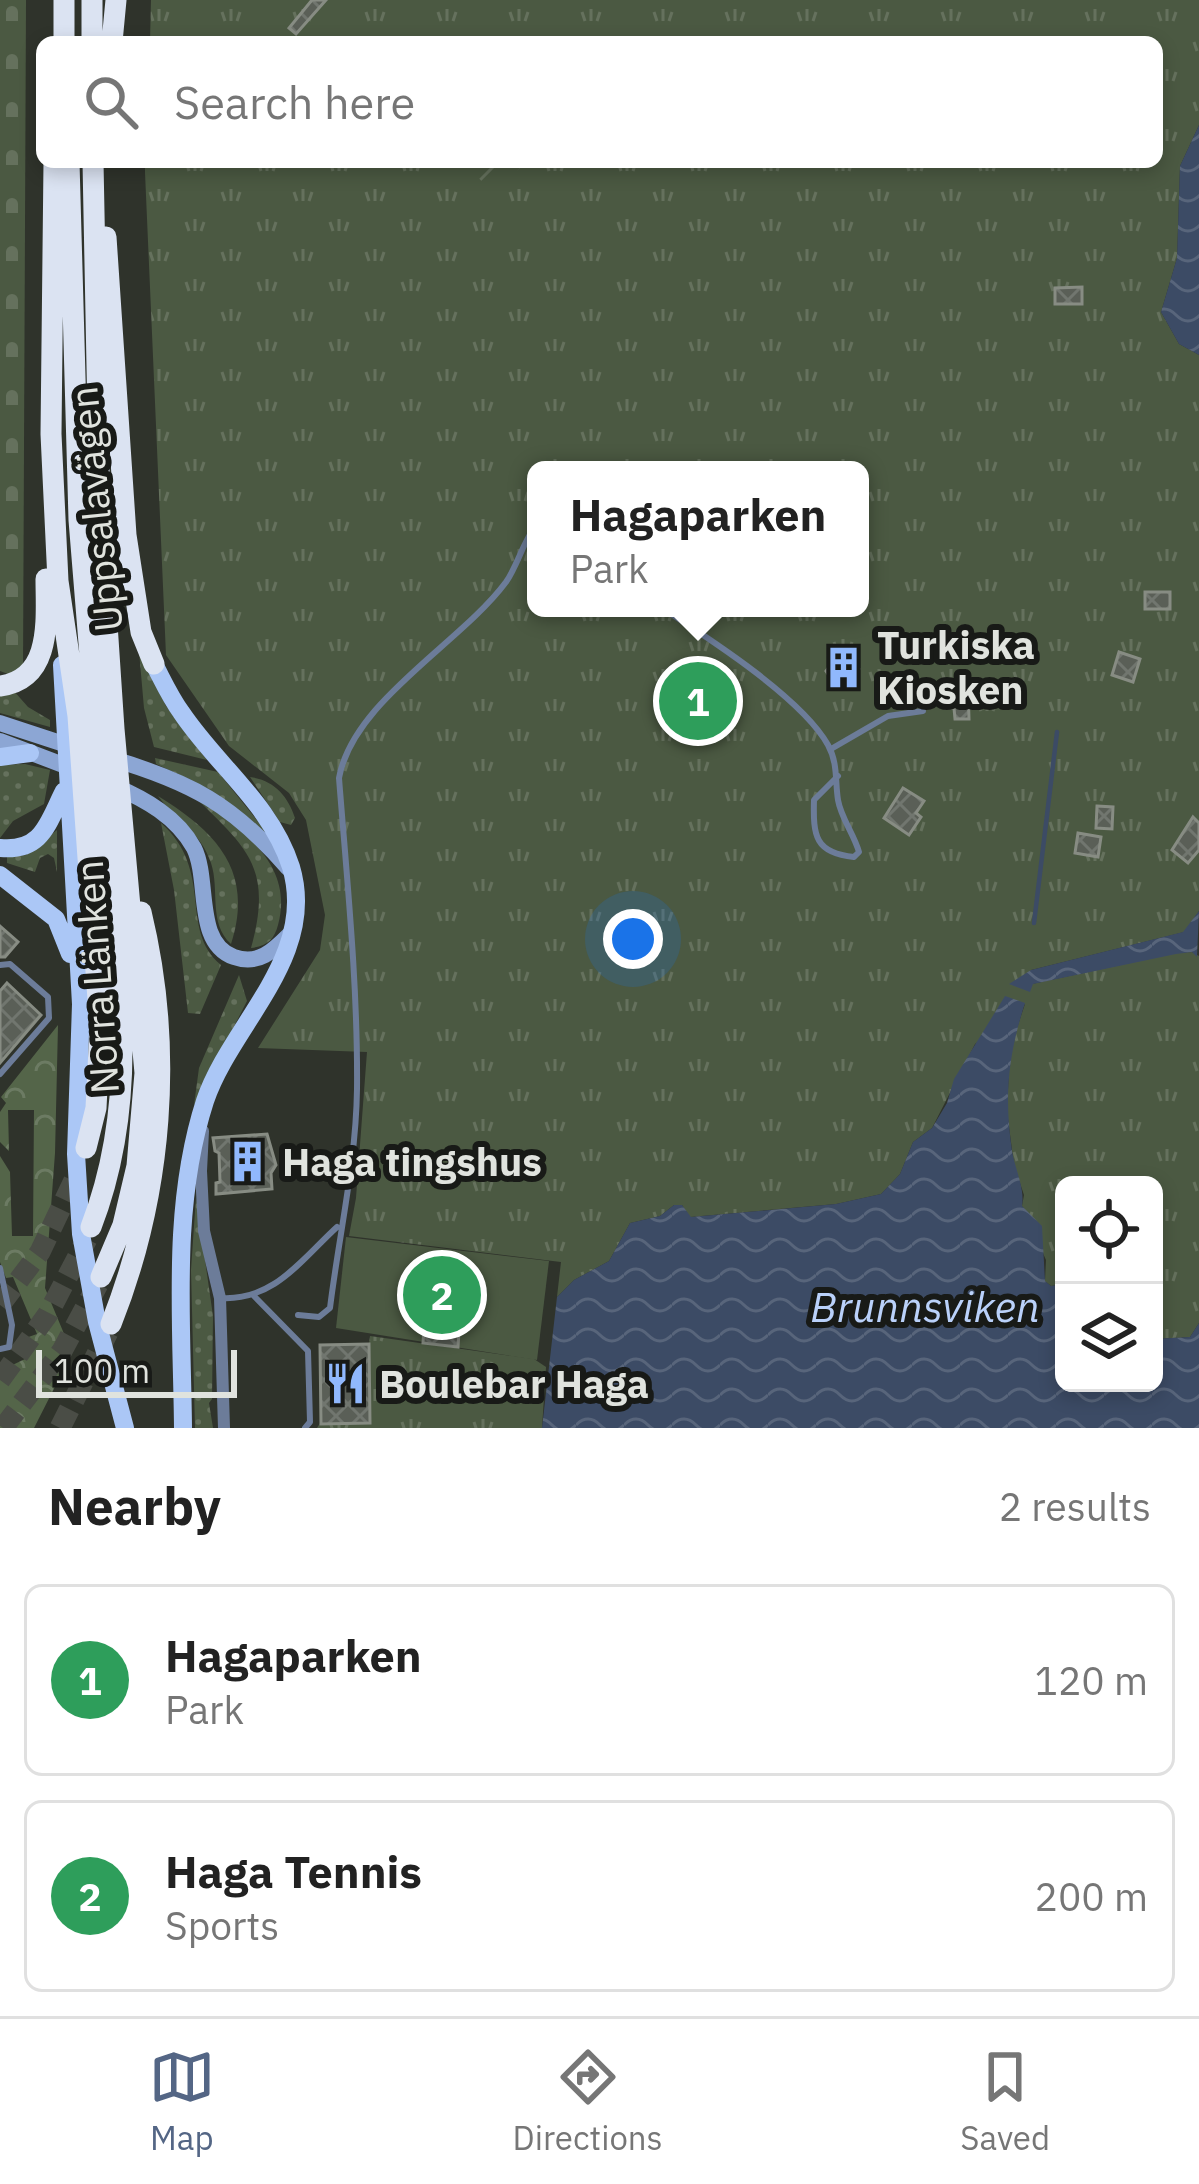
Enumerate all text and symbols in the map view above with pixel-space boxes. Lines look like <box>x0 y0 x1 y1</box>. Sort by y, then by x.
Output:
search box <box>36 36 1163 168</box>
icon: search <box>78 69 144 135</box>
text: Search here <box>174 73 415 131</box>
street label: Uppsalavägen <box>57 384 134 634</box>
popup <box>527 461 869 617</box>
text: Hagaparken <box>570 485 826 543</box>
text: Park <box>570 543 649 594</box>
place label: Turkiska Kiosken <box>877 619 1035 715</box>
building icon: Turkiska Kiosken <box>820 644 866 690</box>
pin: 1 <box>659 656 737 746</box>
street label: Norra Länken <box>63 859 130 1095</box>
your location <box>603 909 663 969</box>
place label: Haga tingshus <box>282 1136 542 1187</box>
building icon: Haga tingshus <box>225 1139 271 1185</box>
map controls <box>1055 1176 1163 1392</box>
button: locate <box>1055 1176 1163 1284</box>
pin: 2 <box>403 1250 481 1340</box>
water label: Brunnsviken <box>810 1279 1040 1334</box>
button: layers <box>1055 1284 1163 1392</box>
scale bar <box>36 1344 237 1397</box>
text: 100 m <box>54 1349 150 1392</box>
place label: Boulebar Haga <box>379 1358 649 1409</box>
restaurant icon: Boulebar Haga <box>322 1361 368 1407</box>
text: Nearby <box>48 1473 221 1539</box>
text: 2 results <box>999 1481 1151 1532</box>
text: Hagaparken <box>165 1626 422 1684</box>
text: 1 <box>78 1655 102 1706</box>
text: 120 m <box>1035 1655 1148 1706</box>
text: Park <box>165 1684 244 1735</box>
text: Haga Tennis <box>165 1842 422 1900</box>
text: 2 <box>78 1871 102 1922</box>
text: 200 m <box>1035 1871 1148 1922</box>
text: Sports <box>165 1900 279 1951</box>
tab: Map <box>149 2044 215 2159</box>
tab: Directions <box>513 2044 663 2159</box>
tab: Saved <box>960 2044 1050 2159</box>

